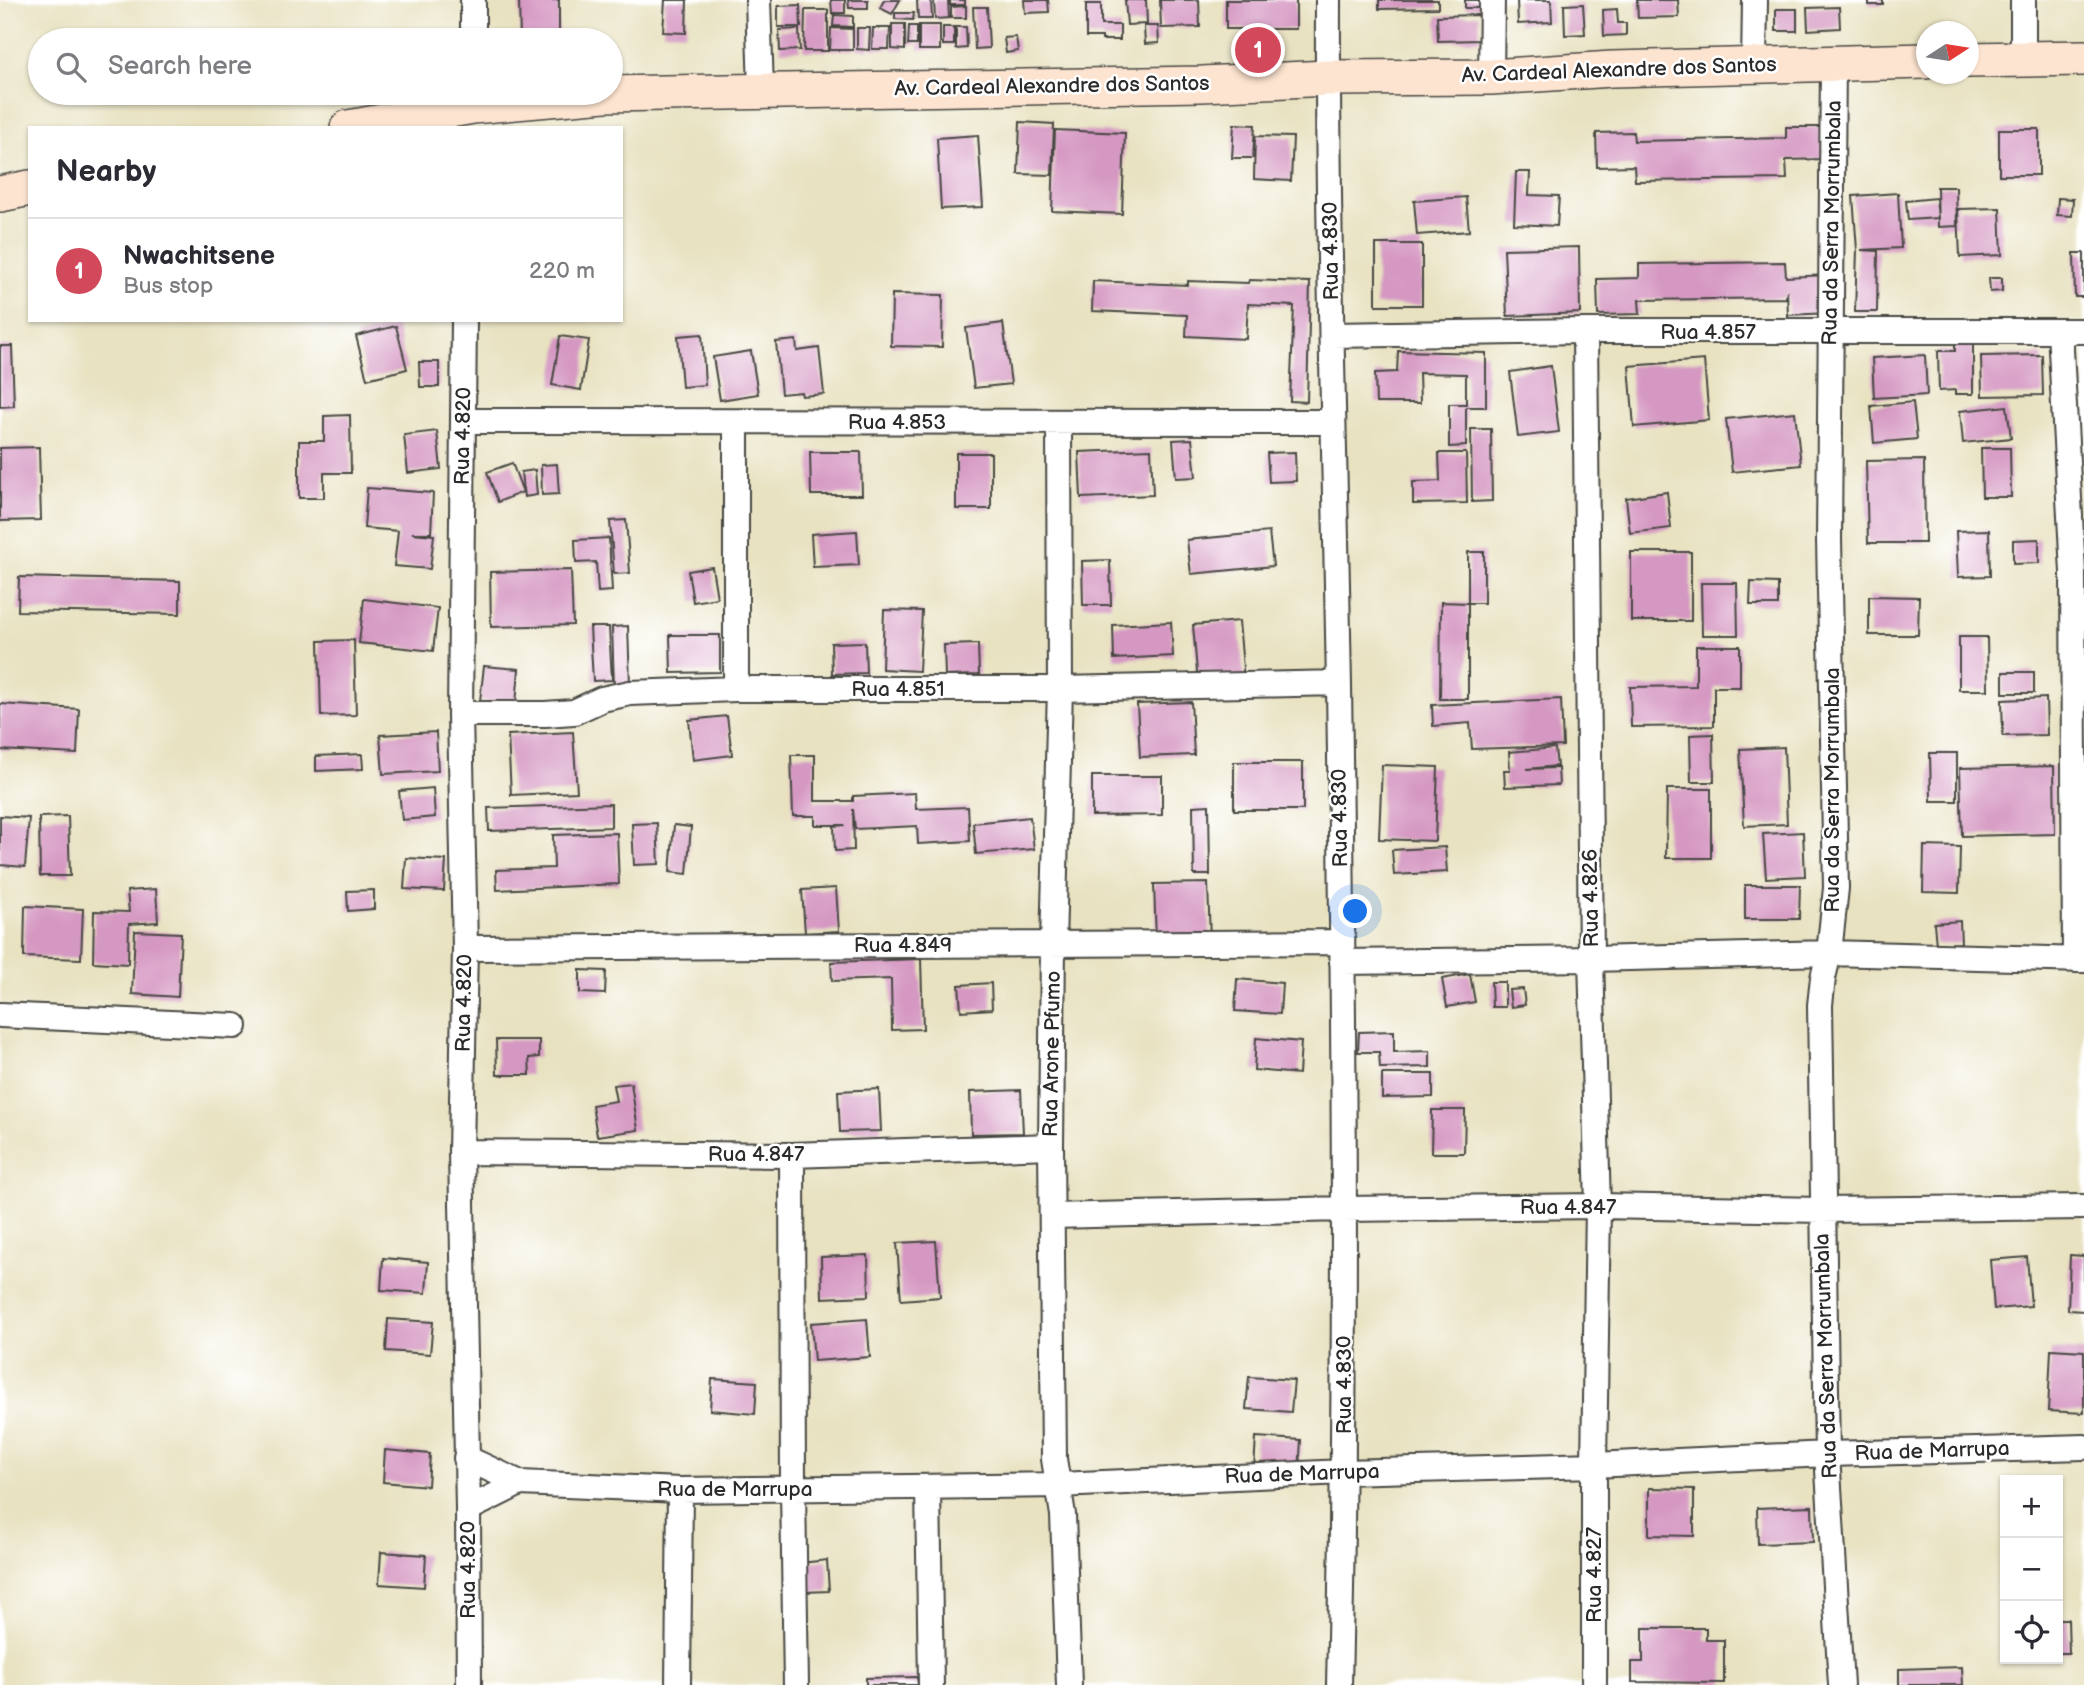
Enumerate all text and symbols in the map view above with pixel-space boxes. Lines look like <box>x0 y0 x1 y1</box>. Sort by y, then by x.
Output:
north arrow <box>1916 21 1979 84</box>
pin: 1 <box>1235 24 1281 76</box>
search box <box>28 28 623 105</box>
icon: search <box>52 48 90 86</box>
text: Search here <box>108 51 252 82</box>
street label: Av. Cardeal Alexandre dos Santos <box>1461 52 1777 88</box>
street label: Av. Cardeal Alexandre dos Santos <box>894 71 1210 101</box>
street label: Rua da Serra Morrumbala <box>1817 100 1847 346</box>
text: Nearby <box>56 154 156 190</box>
street label: Rua 4.830 <box>1318 201 1344 301</box>
text: Nwachitsene <box>123 241 275 272</box>
text: 1 <box>74 257 84 285</box>
text: 220 m <box>529 257 595 285</box>
text: Bus stop <box>123 272 213 300</box>
street label: Rua 4.857 <box>1660 320 1757 345</box>
street label: Rua 4.820 <box>450 387 476 485</box>
street label: Rua 4.853 <box>848 410 946 435</box>
street label: Rua da Serra Morrumbala <box>1820 667 1845 913</box>
street label: Rua 4.851 <box>851 677 945 702</box>
street label: Rua 4.830 <box>1327 768 1353 868</box>
street label: Rua 4.826 <box>1578 848 1604 947</box>
your location <box>1338 894 1372 928</box>
street label: Rua 4.849 <box>854 933 952 958</box>
street label: Rua 4.820 <box>451 954 477 1052</box>
street label: Rua Arone Pfumo <box>1038 971 1066 1137</box>
street label: Rua 4.847 <box>708 1142 805 1167</box>
street label: Rua 4.847 <box>1520 1195 1617 1220</box>
street label: Rua da Serra Morrumbala <box>1809 1233 1843 1479</box>
street label: Rua 4.830 <box>1332 1336 1357 1434</box>
street label: Rua de Marrupa <box>1854 1436 2010 1466</box>
street label: Rua de Marrupa <box>1224 1459 1380 1489</box>
map controls <box>2000 1475 2063 1664</box>
button: + <box>2000 1475 2063 1538</box>
street label: Rua de Marrupa <box>657 1477 813 1502</box>
street label: Rua 4.820 <box>456 1521 481 1619</box>
street label: Rua 4.827 <box>1582 1526 1607 1623</box>
button: − <box>2000 1538 2063 1601</box>
button: locate <box>2000 1601 2063 1664</box>

